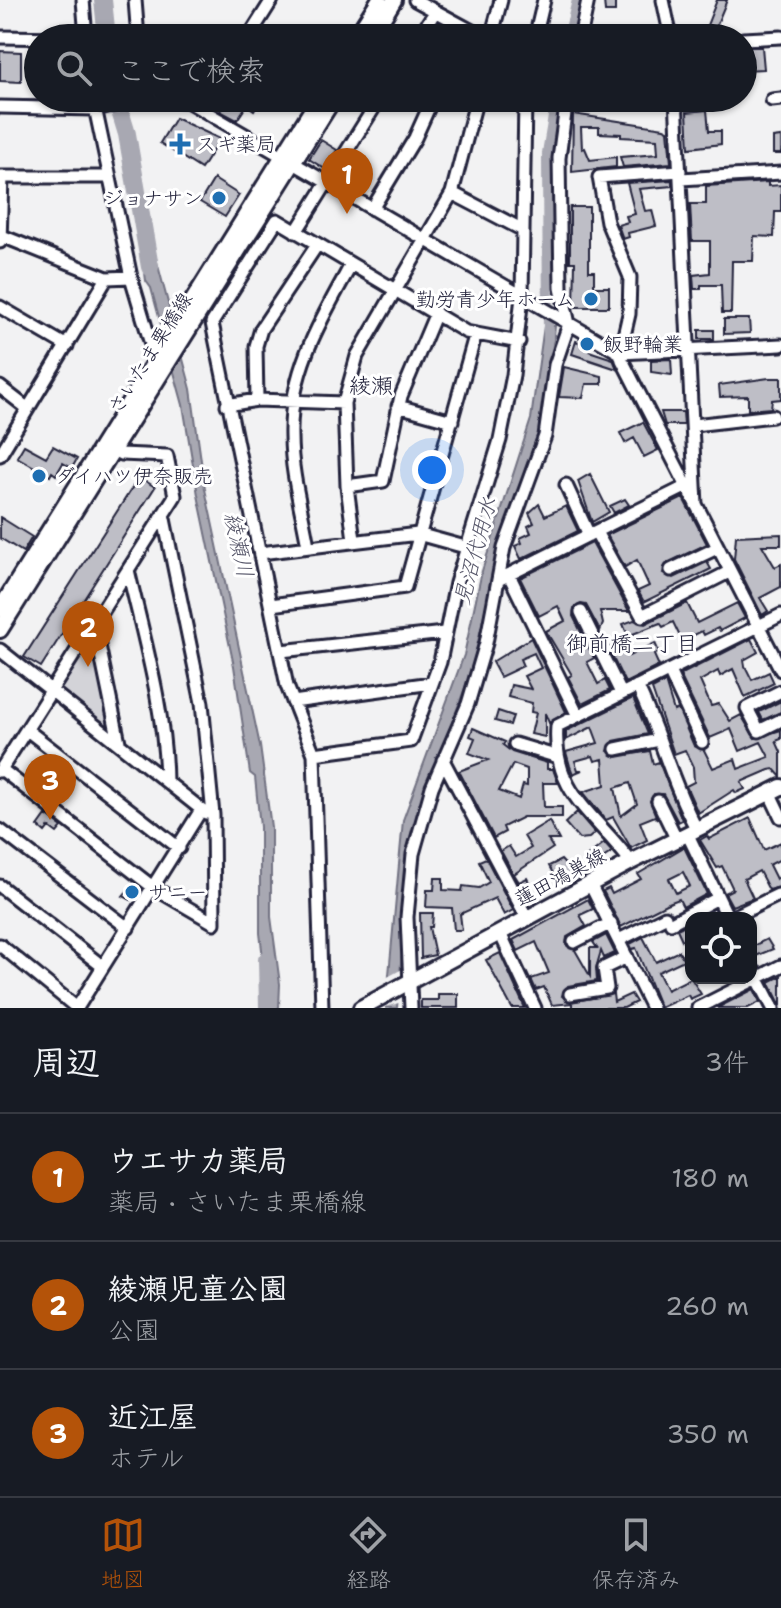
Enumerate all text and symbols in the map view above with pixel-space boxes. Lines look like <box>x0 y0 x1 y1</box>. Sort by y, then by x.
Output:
search box <box>24 24 757 112</box>
icon: search <box>52 46 96 90</box>
text: ここで検索 <box>116 50 266 91</box>
place label: スギ薬局 <box>196 131 276 157</box>
marker: スギ薬局 <box>171 135 189 153</box>
pin: 1 <box>321 148 373 214</box>
place label: ジョナサン <box>103 185 203 211</box>
marker: ジョナサン <box>210 189 228 207</box>
place label: 勤労青少年ホーム <box>416 286 575 312</box>
street label: さいたま栗橋線 <box>102 287 198 419</box>
marker: 勤労青少年ホーム <box>582 290 600 308</box>
place label: 飯野輪業 <box>603 331 683 357</box>
marker: 飯野輪業 <box>578 335 596 353</box>
district label: 綾瀬 <box>349 371 393 400</box>
your location <box>412 450 452 490</box>
place label: ダイハツ伊奈販売 <box>55 463 213 489</box>
marker: ダイハツ伊奈販売 <box>30 467 48 485</box>
water label: 見沼代用水 <box>447 494 503 608</box>
water label: 綾瀬川 <box>218 510 260 580</box>
pin: 2 <box>62 601 114 667</box>
district label: 御前橋二丁目 <box>566 629 698 658</box>
pin: 3 <box>24 754 76 820</box>
street label: 蓮田鴻巣線 <box>510 842 610 912</box>
place label: サニー <box>148 879 208 905</box>
marker: サニー <box>123 883 141 901</box>
map controls <box>685 912 757 984</box>
button: locate <box>685 912 757 984</box>
text: 周辺 <box>32 1039 100 1085</box>
text: 3件 <box>705 1044 749 1079</box>
text: ウエサカ薬局 <box>108 1140 288 1181</box>
text: 1 <box>52 1160 64 1195</box>
text: 180 m <box>671 1160 749 1195</box>
text: 薬局 · さいたま栗橋線 <box>108 1184 366 1219</box>
text: 綾瀬児童公園 <box>108 1268 288 1309</box>
text: 2 <box>49 1288 67 1323</box>
text: 260 m <box>665 1288 749 1323</box>
text: 公園 <box>108 1312 160 1347</box>
text: 近江屋 <box>108 1396 198 1437</box>
text: 3 <box>49 1416 67 1451</box>
text: 350 m <box>666 1416 749 1451</box>
text: ホテル <box>108 1440 185 1475</box>
tab: 地図 <box>101 1513 145 1594</box>
tab: 経路 <box>346 1513 390 1594</box>
tab: 保存済み <box>592 1513 680 1594</box>

